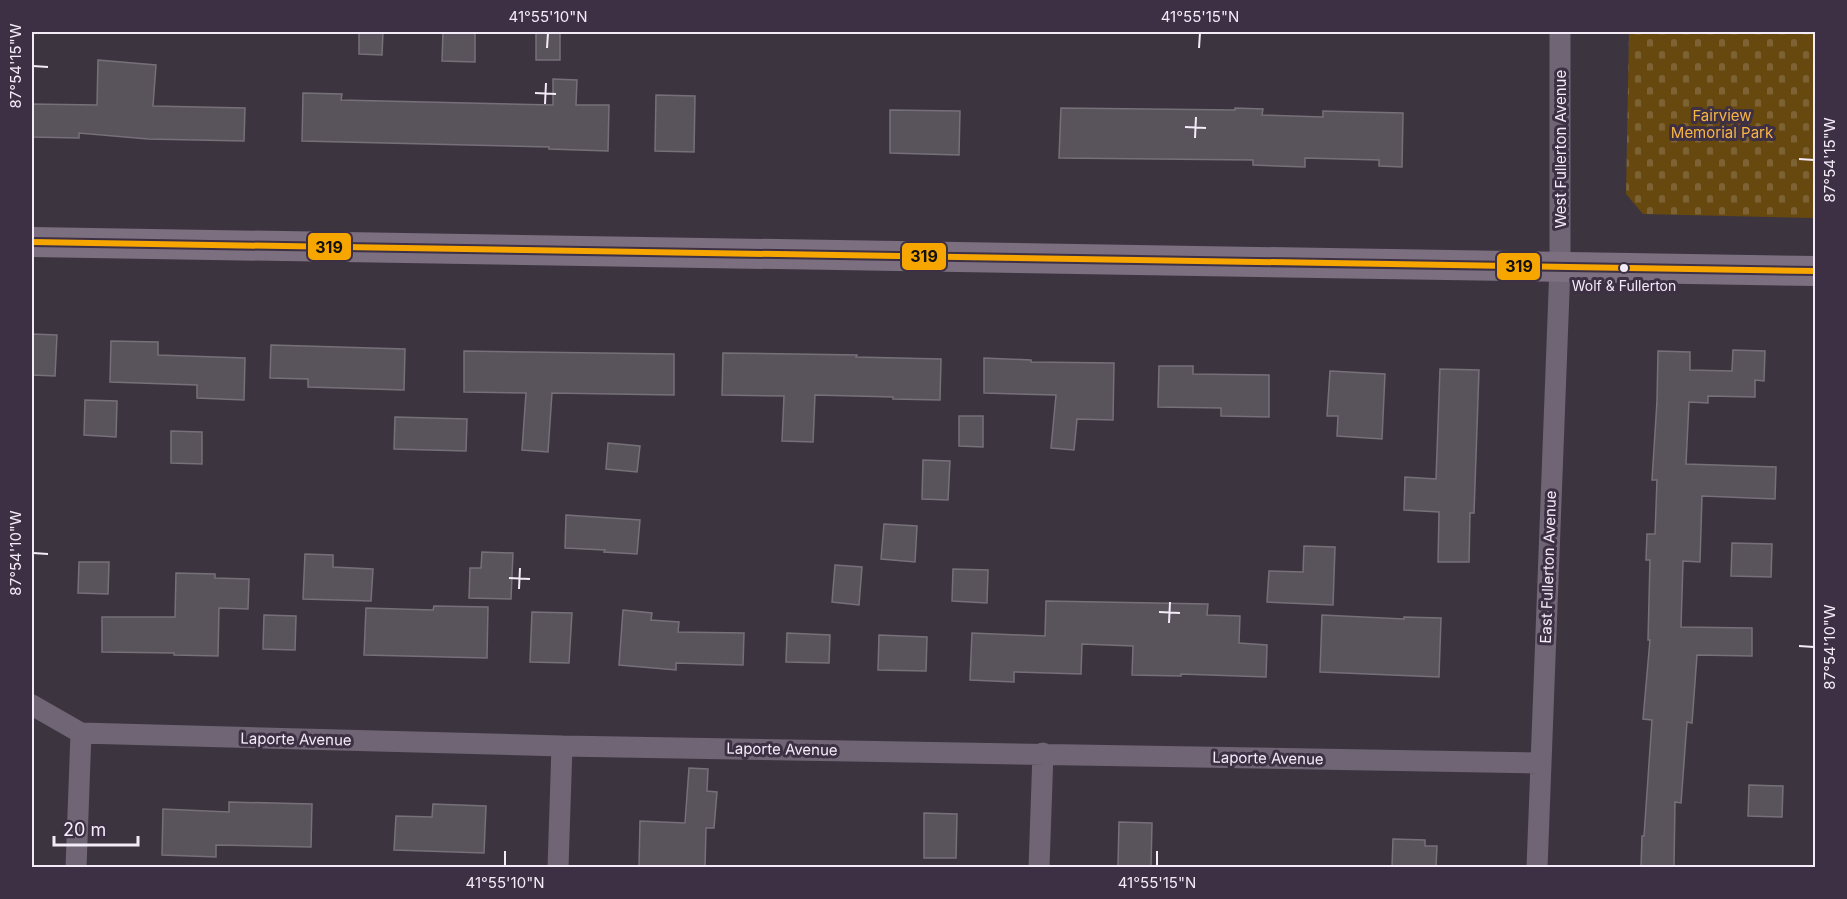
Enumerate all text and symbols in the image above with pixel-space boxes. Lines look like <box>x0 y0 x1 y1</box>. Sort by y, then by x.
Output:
text: 41°55'10"N <box>509 7 587 26</box>
text: 41°55'15"N <box>1161 7 1239 26</box>
text: 87°54'15"W <box>6 23 25 108</box>
street label: West Fullerton Avenue <box>1551 70 1570 228</box>
park label: Fairview Memorial Park <box>1671 106 1774 142</box>
text: 87°54'15"W <box>1820 117 1839 202</box>
line badge: 319 <box>307 232 352 261</box>
text: 319 <box>315 237 343 257</box>
line badge: 319 <box>901 242 947 271</box>
text: 319 <box>910 246 938 266</box>
line badge: 319 <box>1496 252 1541 281</box>
text: 319 <box>1505 256 1533 276</box>
marker: Wolf & Fullerton <box>1618 262 1630 274</box>
place label: Wolf & Fullerton <box>1572 277 1676 294</box>
street label: East Fullerton Avenue <box>1536 490 1560 644</box>
text: 87°54'10"W <box>6 510 25 596</box>
text: 87°54'10"W <box>1820 604 1839 690</box>
street label: Laporte Avenue <box>240 729 352 749</box>
street label: Laporte Avenue <box>726 739 838 759</box>
street label: Laporte Avenue <box>1212 748 1324 768</box>
scale bar <box>54 809 138 847</box>
text: 20 m <box>63 819 106 840</box>
text: 41°55'10"N <box>466 873 544 892</box>
text: 41°55'15"N <box>1118 873 1196 892</box>

